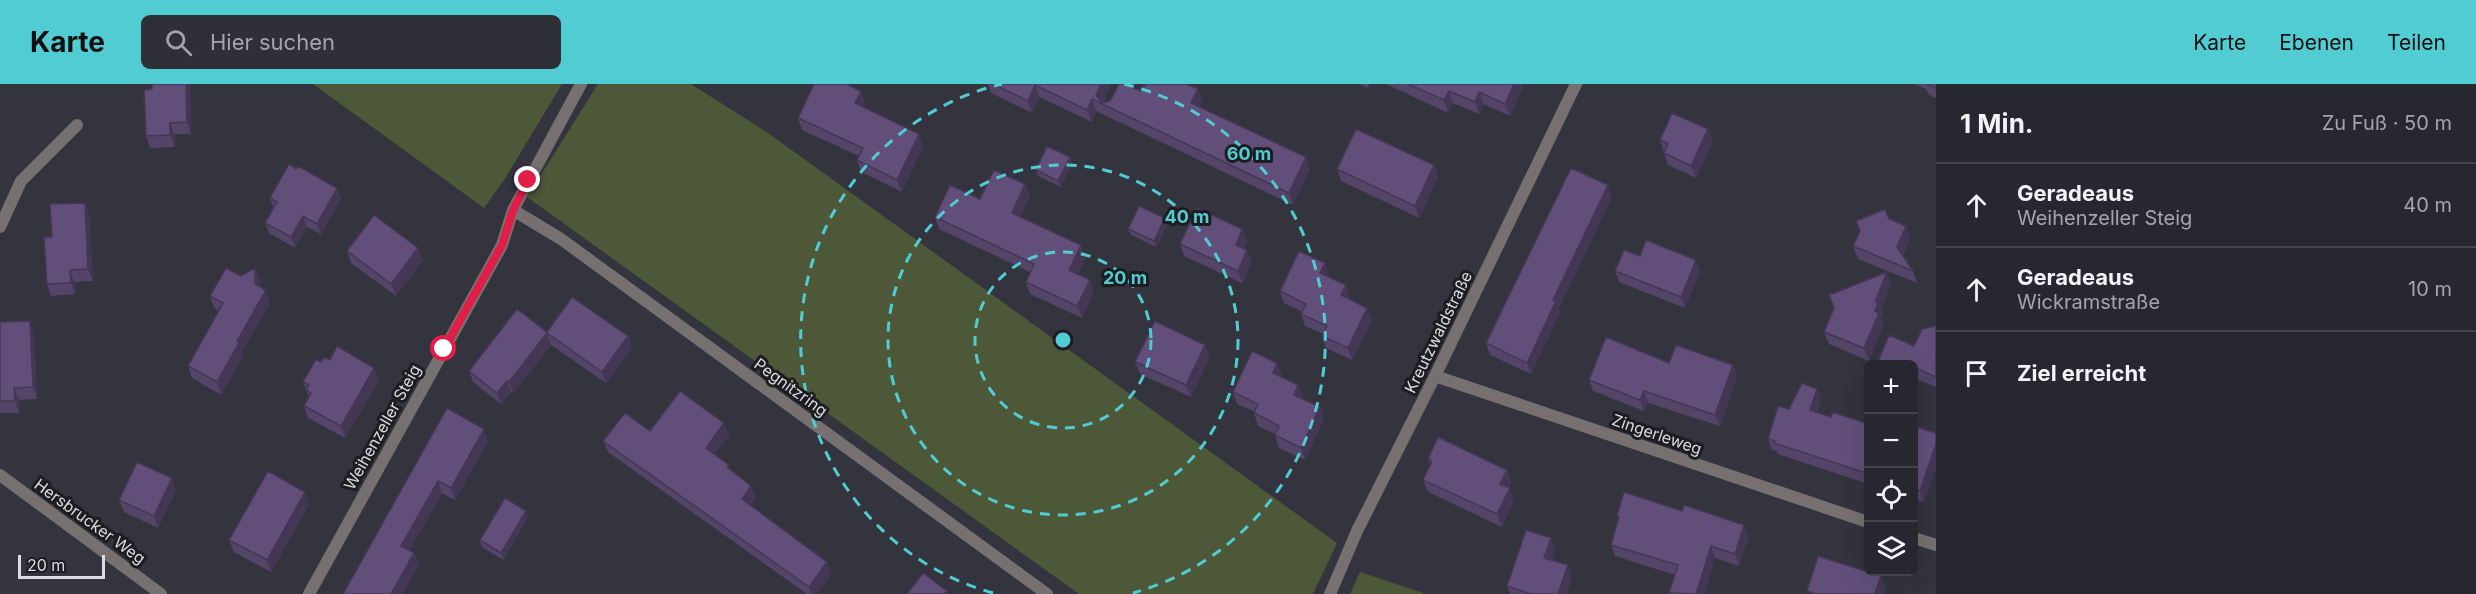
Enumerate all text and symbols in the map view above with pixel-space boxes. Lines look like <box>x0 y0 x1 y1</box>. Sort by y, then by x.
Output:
search box <box>141 15 561 69</box>
text: Karte <box>30 25 105 59</box>
icon: search <box>162 26 195 59</box>
text: Hier suchen <box>210 29 335 55</box>
text: Karte <box>2193 30 2246 55</box>
text: Ebenen <box>2279 30 2354 55</box>
text: Teilen <box>2387 30 2446 55</box>
text: 1 Min. <box>1960 108 2034 139</box>
text: Zu Fuß · 50 m <box>2322 111 2452 135</box>
text: 60 m <box>1227 143 1271 164</box>
route end <box>514 166 540 192</box>
text: Geradeaus <box>2017 180 2134 206</box>
icon: ahead <box>1960 189 1993 222</box>
text: 40 m <box>2403 193 2452 217</box>
text: 40 m <box>1165 206 1210 227</box>
text: Weihenzeller Steig <box>2017 206 2192 230</box>
text: Geradeaus <box>2017 264 2134 290</box>
text: 20 m <box>1103 267 1147 288</box>
street label: Kreutzwaldstraße <box>1400 268 1476 396</box>
icon: ahead <box>1960 273 1993 306</box>
text: 10 m <box>2408 277 2452 301</box>
text: Wickramstraße <box>2017 290 2160 314</box>
centre of rings <box>1053 330 1073 350</box>
route start <box>430 335 456 361</box>
street label: Pegnitzring <box>750 354 832 420</box>
icon: arrive <box>1960 357 1993 390</box>
map controls <box>1864 360 1918 576</box>
button: + <box>1864 360 1918 414</box>
text: Ziel erreicht <box>2017 360 2146 386</box>
street label: Weihenzeller Steig <box>339 361 425 493</box>
street label: Zingerleweg <box>1609 409 1705 459</box>
button: − <box>1864 414 1918 468</box>
button: locate <box>1864 468 1918 522</box>
street label: Hersbrucker Weg <box>31 474 149 568</box>
button: layers <box>1864 522 1918 576</box>
scale bar <box>18 552 105 580</box>
text: 20 m <box>27 555 65 575</box>

